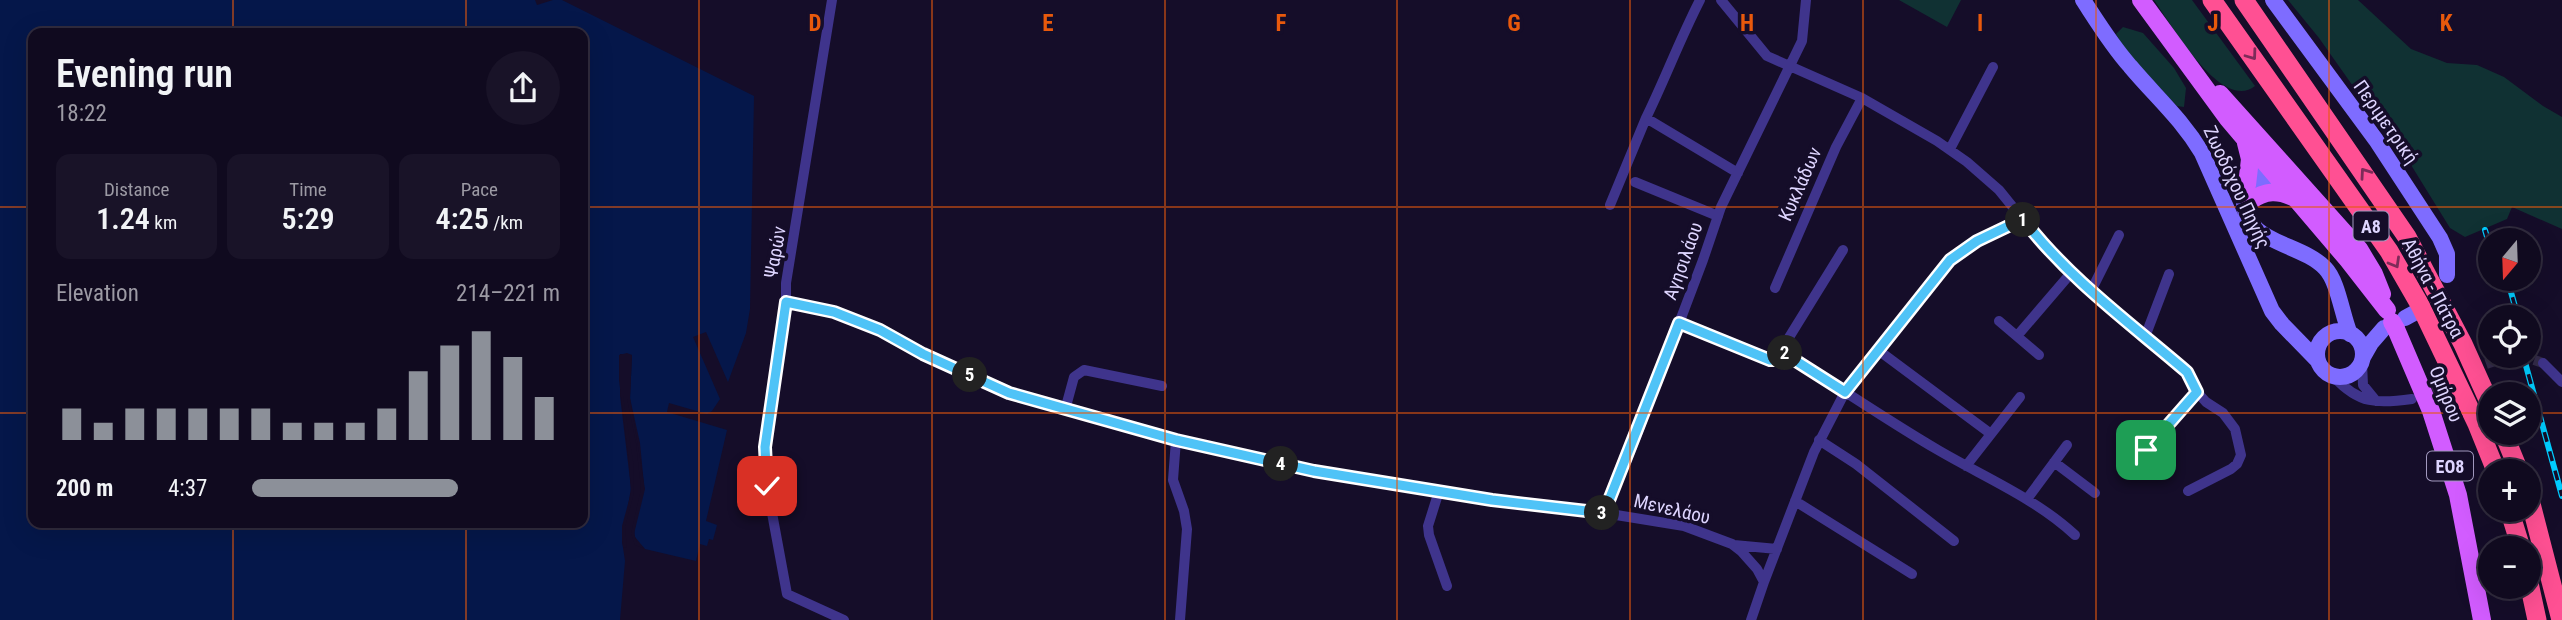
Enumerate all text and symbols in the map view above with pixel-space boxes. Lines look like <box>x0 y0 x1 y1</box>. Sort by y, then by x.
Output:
text: D <box>809 10 822 37</box>
text: E <box>1042 10 1054 37</box>
text: F <box>1276 10 1287 37</box>
text: G <box>1507 10 1521 37</box>
text: H <box>1740 10 1754 37</box>
text: I <box>1977 10 1983 37</box>
text: J <box>2207 10 2219 37</box>
text: K <box>2440 10 2453 37</box>
one-way arrow <box>2244 47 2257 60</box>
button: share <box>486 51 560 125</box>
text: Evening run <box>56 52 233 96</box>
street label: Περιμετρική <box>2349 76 2423 168</box>
text: 18:22 <box>56 100 107 127</box>
street label: Ζωοδόχου Πηγής <box>2199 122 2275 252</box>
street label: Κυκλάδων <box>1774 144 1826 224</box>
one-way arrow <box>2361 168 2373 181</box>
text: Distance <box>104 178 169 201</box>
text: Time <box>289 178 327 201</box>
text: Pace <box>461 178 498 201</box>
text: 1.24 <box>96 201 150 236</box>
text: 5:29 <box>281 201 335 236</box>
text: 4:25 <box>436 201 489 236</box>
pin: 1 <box>2006 202 2040 238</box>
text: 1 <box>2018 208 2027 231</box>
text: km <box>150 211 177 234</box>
text: /km <box>489 211 523 234</box>
road number: Α8 <box>2354 211 2388 240</box>
street label: Αγησιλάου <box>1658 219 1708 303</box>
street label: Ψαρών <box>759 224 791 280</box>
north arrow <box>2478 228 2541 290</box>
map controls <box>2478 228 2541 599</box>
street label: Αθήνα - Πάτρα <box>2397 234 2469 342</box>
one-way arrow <box>2387 255 2400 268</box>
text: Elevation <box>56 280 139 307</box>
text: 214–221 m <box>456 280 560 307</box>
button: locate <box>2478 305 2541 368</box>
pin: 2 <box>1768 336 1802 370</box>
text: 2 <box>1780 341 1789 364</box>
pin: 5 <box>953 358 988 392</box>
text: 5 <box>965 363 974 386</box>
street label: Ομήρου <box>2424 363 2468 425</box>
button: layers <box>2478 382 2541 445</box>
pin <box>2116 420 2176 480</box>
icon: arrive <box>2127 431 2165 469</box>
pin: 4 <box>1264 447 1298 482</box>
text: 4 <box>1276 452 1285 475</box>
road number: ΕΟ8 <box>2427 452 2473 480</box>
pin <box>737 456 797 516</box>
button: + <box>2478 459 2541 522</box>
icon: check <box>748 467 786 505</box>
text: 200 m <box>56 475 113 502</box>
text: 4:37 <box>168 475 207 502</box>
street label: Μενελάου <box>1632 489 1712 529</box>
pin: 3 <box>1584 496 1620 530</box>
text: 3 <box>1597 501 1606 524</box>
button: − <box>2478 536 2541 599</box>

